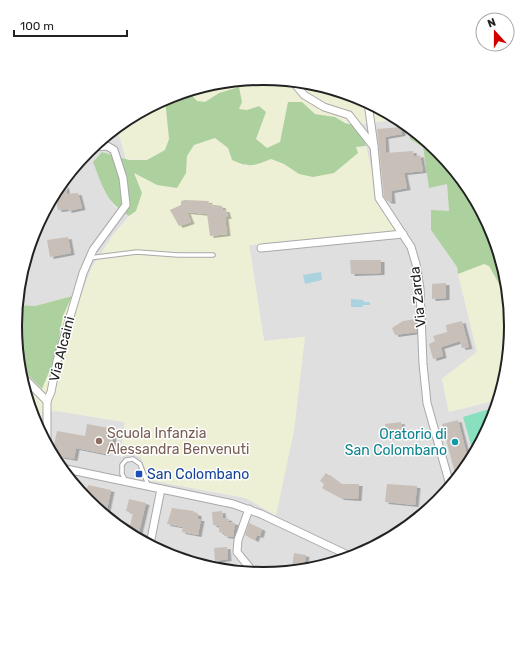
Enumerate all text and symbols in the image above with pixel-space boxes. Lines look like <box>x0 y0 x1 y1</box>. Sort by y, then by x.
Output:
scale bar <box>14 12 127 38</box>
north arrow <box>475 12 515 52</box>
text: N <box>486 16 498 31</box>
text: 100 m <box>20 19 54 33</box>
street label: Via Zarda <box>406 266 430 328</box>
street label: Via Alcaini <box>46 315 78 383</box>
place label: Scuola Infanzia Alessandra Benvenuti <box>107 425 249 458</box>
place label: Oratorio di San Colombano <box>345 426 447 459</box>
marker: Scuola Infanzia Alessandra Benvenuti <box>94 436 104 446</box>
marker: Oratorio di San Colombano <box>450 437 460 447</box>
place label: San Colombano <box>147 466 249 483</box>
marker: San Colombano <box>134 469 144 479</box>

